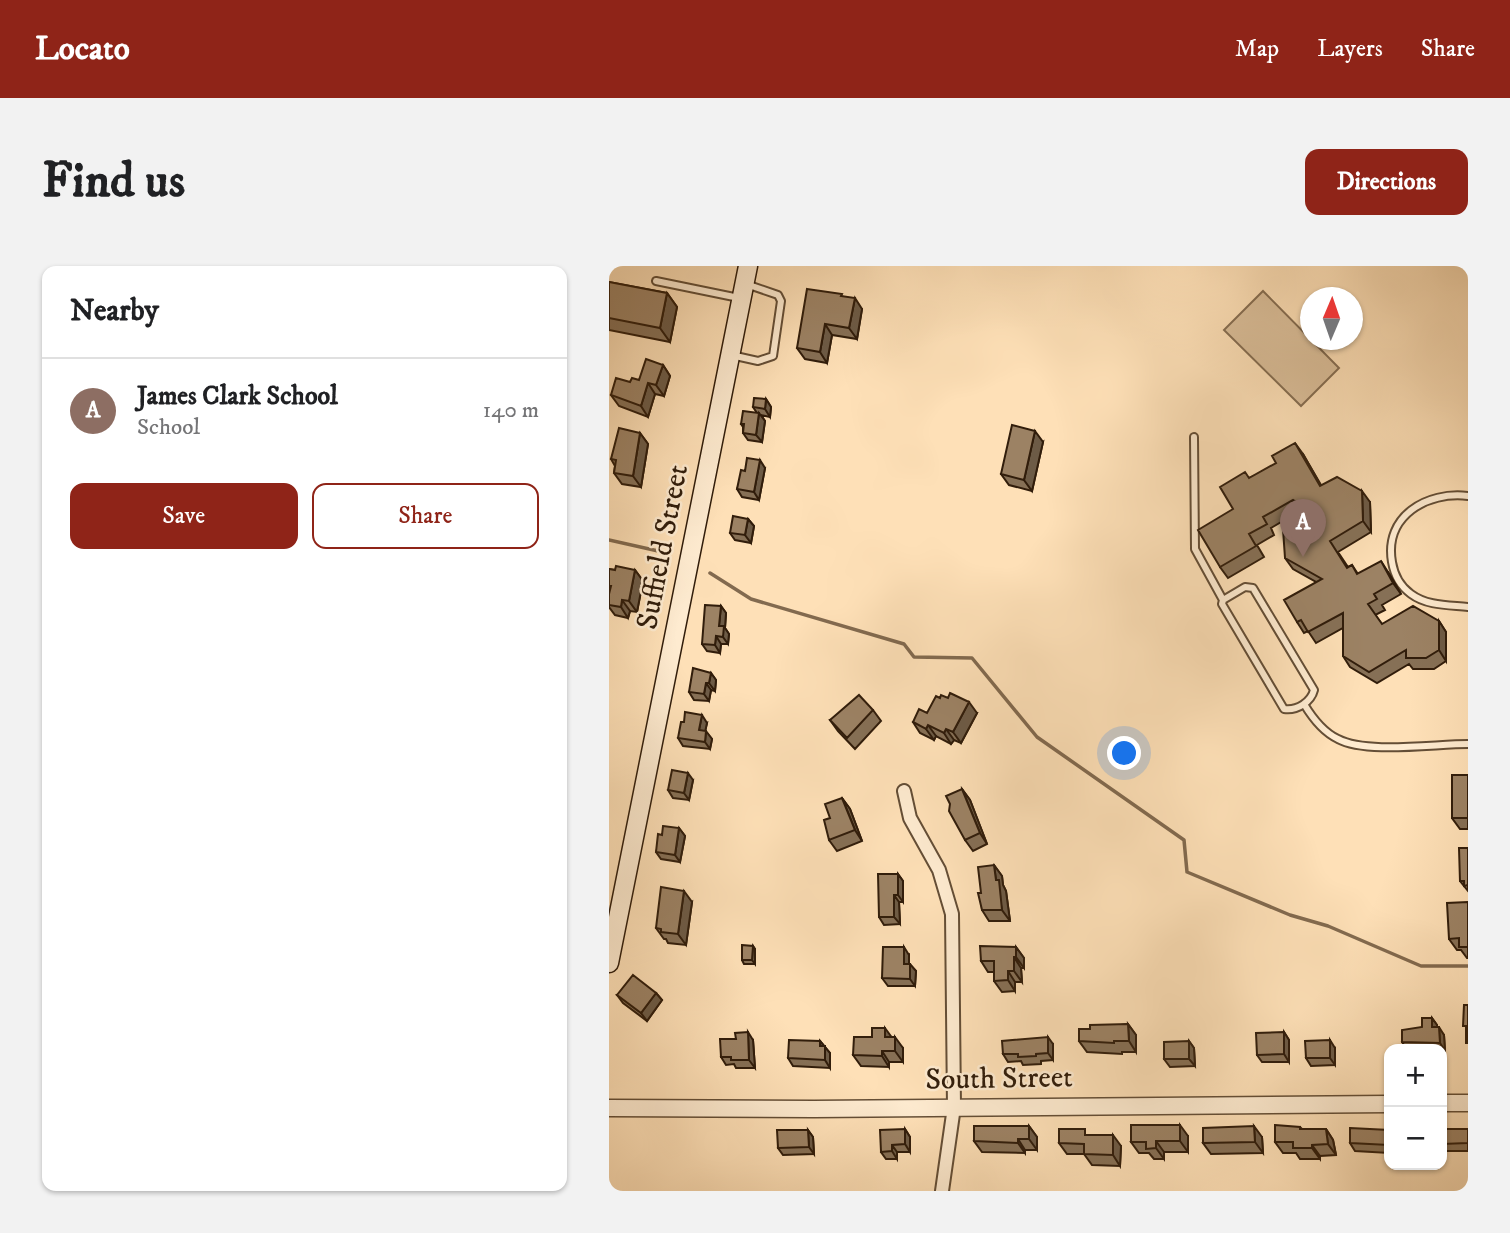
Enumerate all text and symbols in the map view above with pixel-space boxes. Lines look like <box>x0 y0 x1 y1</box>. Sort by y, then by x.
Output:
text: Locato <box>35 29 130 70</box>
text: Map <box>1235 34 1279 64</box>
text: Layers <box>1317 34 1383 64</box>
text: Share <box>1421 34 1475 64</box>
button: Directions <box>1305 149 1468 215</box>
text: Find us <box>42 151 185 213</box>
north arrow <box>1300 287 1363 350</box>
text: Nearby <box>70 293 159 330</box>
text: James Clark School <box>137 380 338 413</box>
text: A <box>86 396 100 425</box>
text: 140 m <box>483 396 539 425</box>
text: School <box>137 413 200 442</box>
street label: Suffield Street <box>629 461 697 633</box>
button: Save <box>70 483 298 549</box>
button: Share <box>312 483 539 549</box>
pin: A <box>1280 499 1326 557</box>
your location <box>1107 736 1141 770</box>
map controls <box>1384 1044 1447 1170</box>
button: + <box>1384 1044 1447 1107</box>
street label: South Street <box>925 1059 1073 1099</box>
button: − <box>1384 1107 1447 1170</box>

